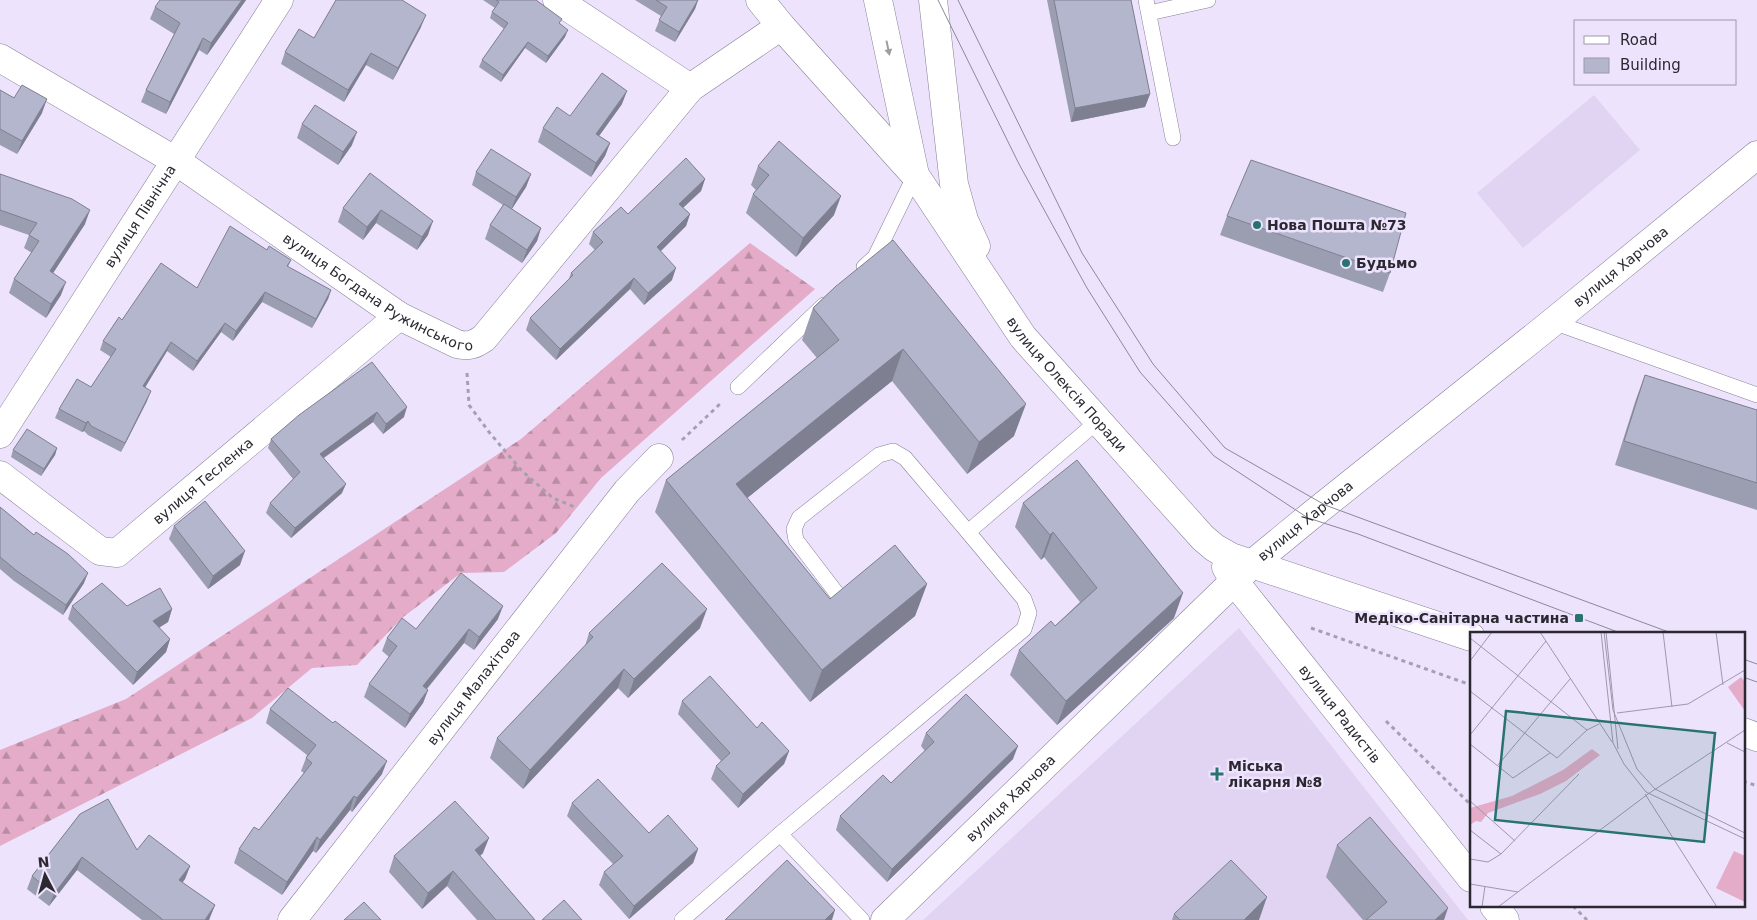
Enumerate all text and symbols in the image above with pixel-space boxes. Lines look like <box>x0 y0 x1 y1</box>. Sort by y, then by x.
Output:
legend <box>1574 20 1737 85</box>
text: Road <box>1620 31 1658 49</box>
one-way arrow <box>884 40 892 55</box>
text: Building <box>1620 56 1681 74</box>
street label: вулиця Північна <box>101 162 179 270</box>
place label: Нова Пошта №73 <box>1267 217 1406 233</box>
marker: Нова Пошта №73 <box>1251 219 1263 231</box>
street label: вулиця Харчова <box>1570 223 1671 310</box>
street label: вулиця Богдана Ружинського <box>280 230 474 354</box>
place label: Будьмо <box>1356 255 1417 271</box>
marker: Будьмо <box>1340 257 1352 269</box>
street label: вулиця Олексія Поради <box>1004 314 1130 455</box>
street label: вулиця Тесленка <box>150 434 256 527</box>
street label: вулиця Харчова <box>1254 477 1356 564</box>
place label: Медіко-Санітарна частина <box>1354 610 1569 626</box>
marker: Медіко-Санітарна частина <box>1573 612 1585 624</box>
street label: вулиця Малахітова <box>424 627 523 748</box>
inset map <box>1470 632 1744 908</box>
street label: вулиця Радистів <box>1296 662 1384 766</box>
street label: вулиця Харчова <box>963 751 1058 845</box>
place label: Міська лікарня №8 <box>1228 758 1322 790</box>
marker: Міська лікарня №8 <box>1210 767 1224 781</box>
north arrow <box>20 850 70 900</box>
text: N <box>37 854 50 871</box>

